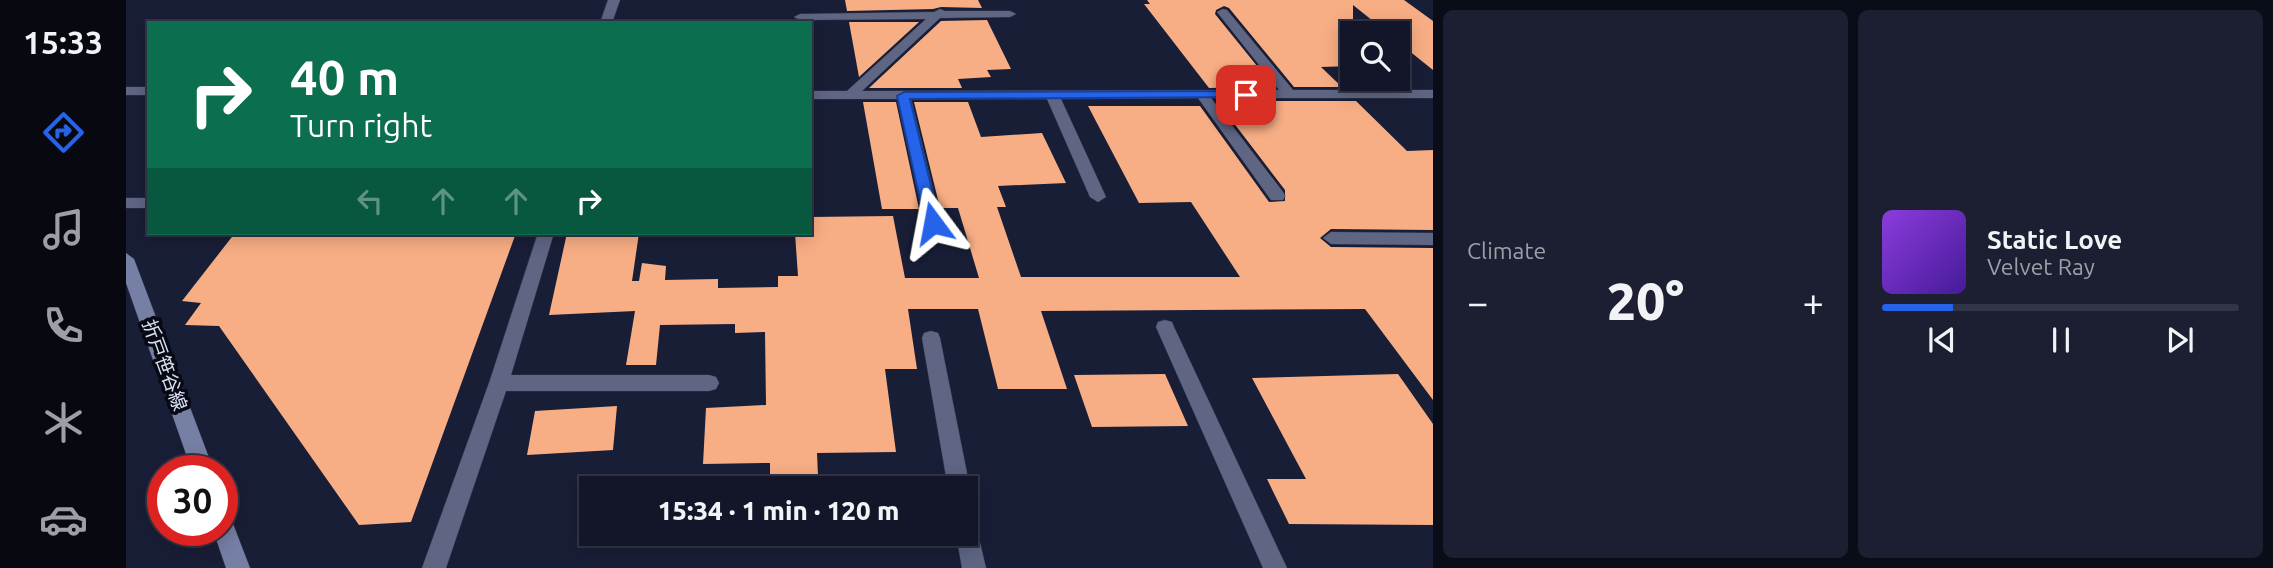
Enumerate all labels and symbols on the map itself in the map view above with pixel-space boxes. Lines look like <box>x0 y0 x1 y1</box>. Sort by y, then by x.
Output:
pin <box>1216 65 1276 125</box>
position arrow <box>896 186 970 260</box>
street label: 折戸笹谷線 <box>138 317 192 413</box>
speed limit sign: 30 <box>147 455 238 546</box>

